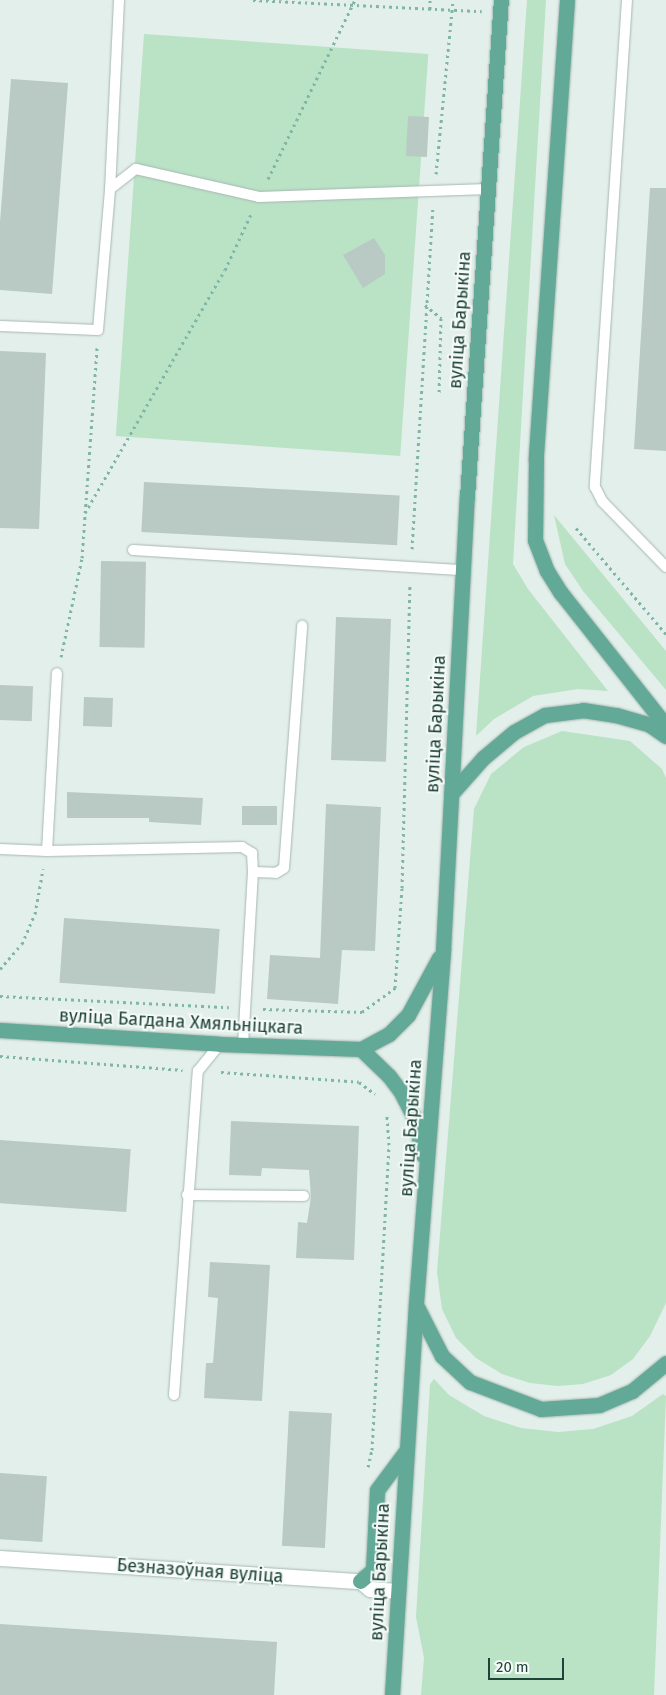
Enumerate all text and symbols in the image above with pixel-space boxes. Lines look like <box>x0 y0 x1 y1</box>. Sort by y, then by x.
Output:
street label: вуліца Барыкіна <box>444 250 476 390</box>
street label: вуліца Барыкіна <box>422 654 450 794</box>
street label: вуліца Багдана Хмяльніцкага <box>58 1005 304 1039</box>
street label: вуліца Барыкіна <box>395 1058 427 1198</box>
street label: вуліца Барыкіна <box>366 1502 394 1642</box>
street label: Безназоўная вуліца <box>116 1554 284 1588</box>
scale bar <box>491 1648 567 1680</box>
text: 20 m <box>496 1658 529 1676</box>

